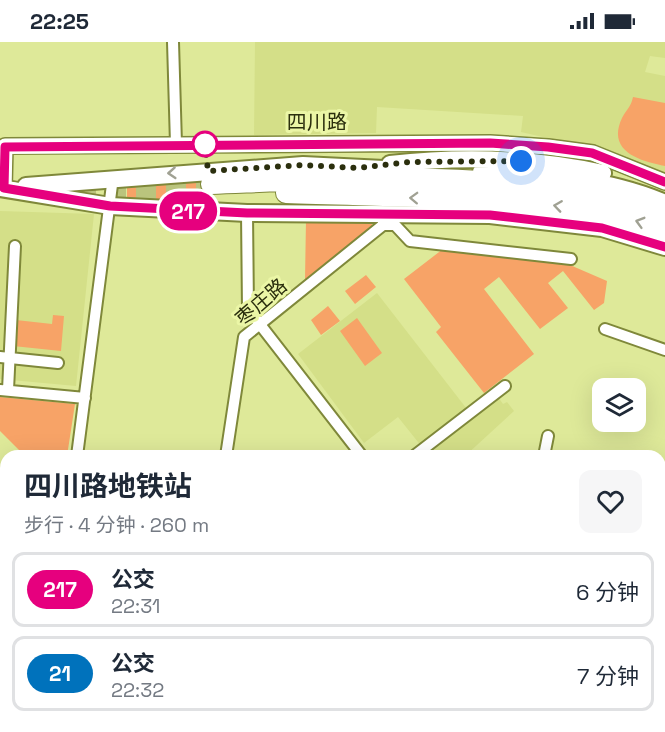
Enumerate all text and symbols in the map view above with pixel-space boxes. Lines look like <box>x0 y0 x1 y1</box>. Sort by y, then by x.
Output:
text: 22:25 <box>30 7 89 35</box>
street label: 四川路 <box>287 109 347 135</box>
unlabelled marker <box>192 131 218 157</box>
your location <box>506 146 536 176</box>
one-way arrow <box>168 167 177 180</box>
one-way arrow <box>410 191 419 204</box>
line badge: 217 <box>154 192 222 230</box>
text: 217 <box>171 198 205 225</box>
one-way arrow <box>553 200 562 213</box>
one-way arrow <box>635 217 645 230</box>
street label: 枣庄路 <box>230 273 292 331</box>
map controls <box>592 378 646 432</box>
button: layers <box>592 378 646 432</box>
text: 四川路地铁站 <box>24 468 192 504</box>
button: heart <box>579 470 642 533</box>
text: 步行 · 4 分钟 · 260 m <box>24 512 209 538</box>
text: 公交 <box>111 565 155 593</box>
text: 217 <box>43 576 77 603</box>
text: 6 分钟 <box>576 578 639 606</box>
text: 22:31 <box>111 593 160 619</box>
text: 公交 <box>111 649 155 677</box>
text: 21 <box>49 660 71 687</box>
text: 7 分钟 <box>577 662 639 690</box>
text: 22:32 <box>111 677 164 703</box>

